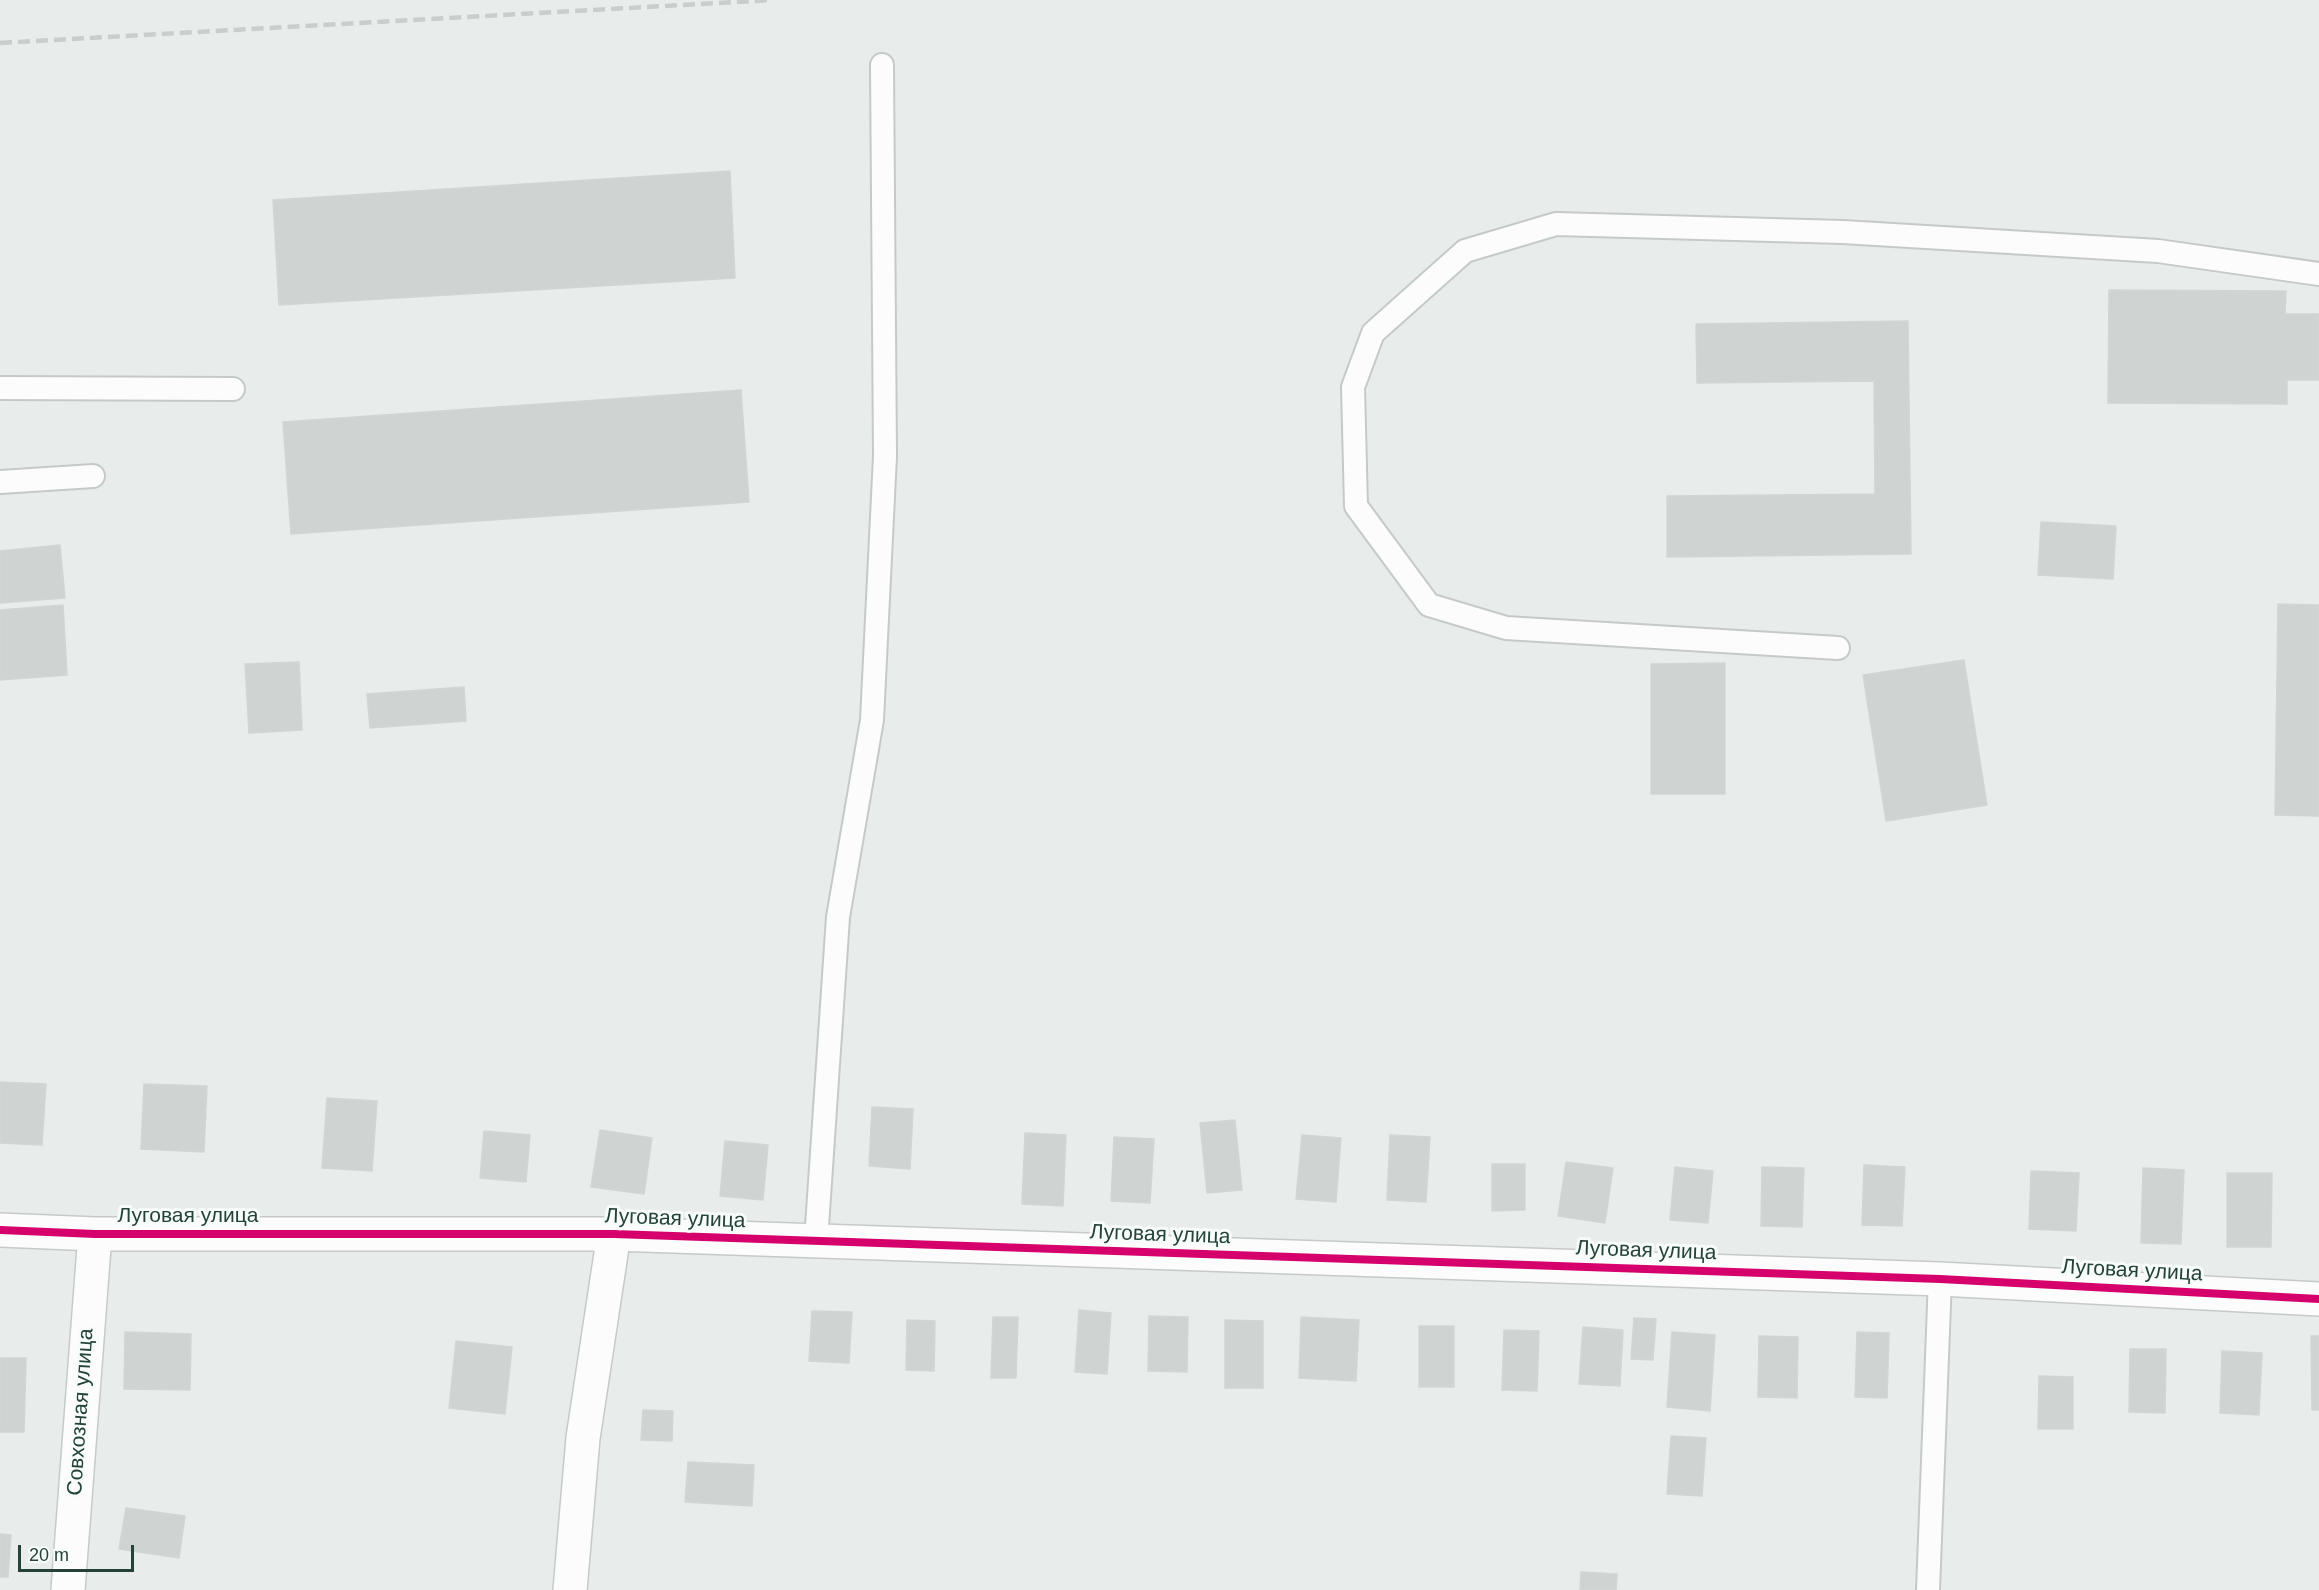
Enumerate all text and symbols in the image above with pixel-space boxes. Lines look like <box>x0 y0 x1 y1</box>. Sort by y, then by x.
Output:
street label: Луговая улица <box>118 1203 258 1229</box>
street label: Луговая улица <box>604 1204 746 1234</box>
street label: Луговая улица <box>1089 1220 1231 1250</box>
street label: Луговая улица <box>1575 1236 1717 1266</box>
street label: Луговая улица <box>2061 1255 2203 1287</box>
street label: Совхозная улица <box>63 1328 99 1496</box>
scale bar <box>21 1533 136 1571</box>
text: 20 m <box>29 1545 69 1565</box>

